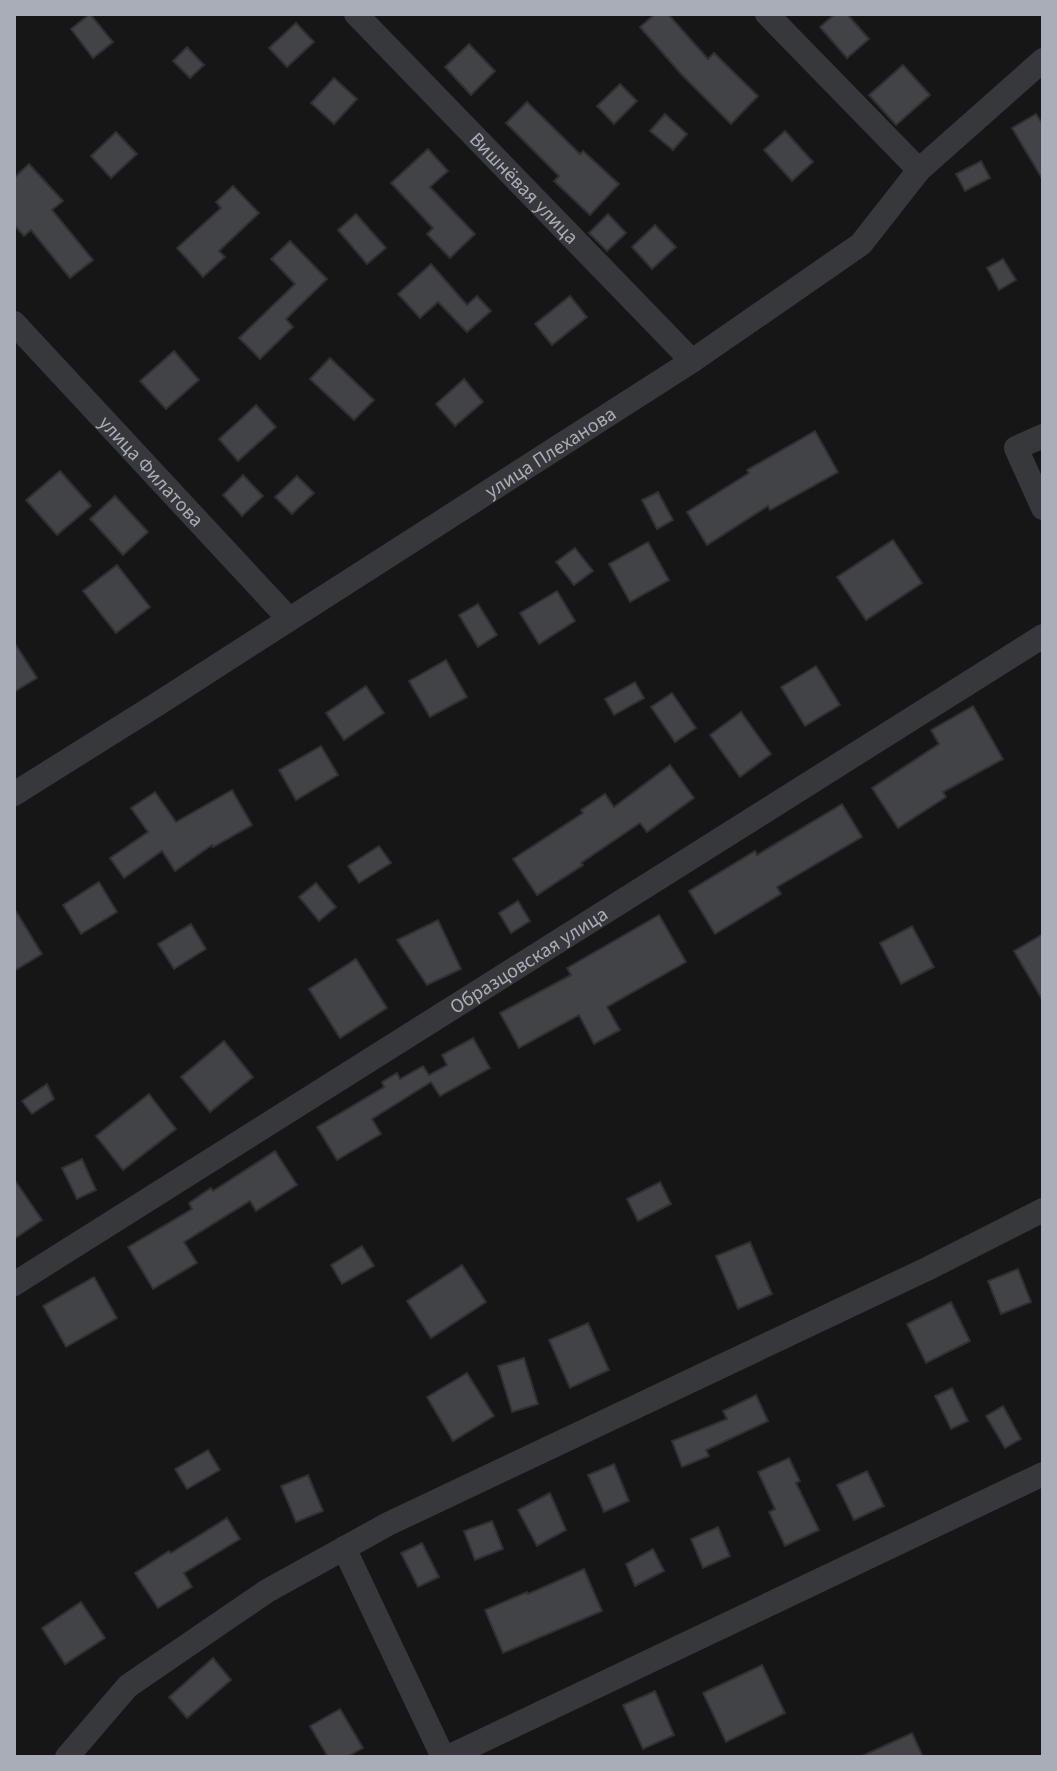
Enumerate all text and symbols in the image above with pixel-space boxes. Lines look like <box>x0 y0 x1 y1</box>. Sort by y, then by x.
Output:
street label: Вишнёвая улица <box>463 126 585 251</box>
street label: улица Плеханова <box>480 400 622 505</box>
street label: улица Филатова <box>92 410 210 534</box>
street label: Образцовская улица <box>445 900 614 1021</box>

